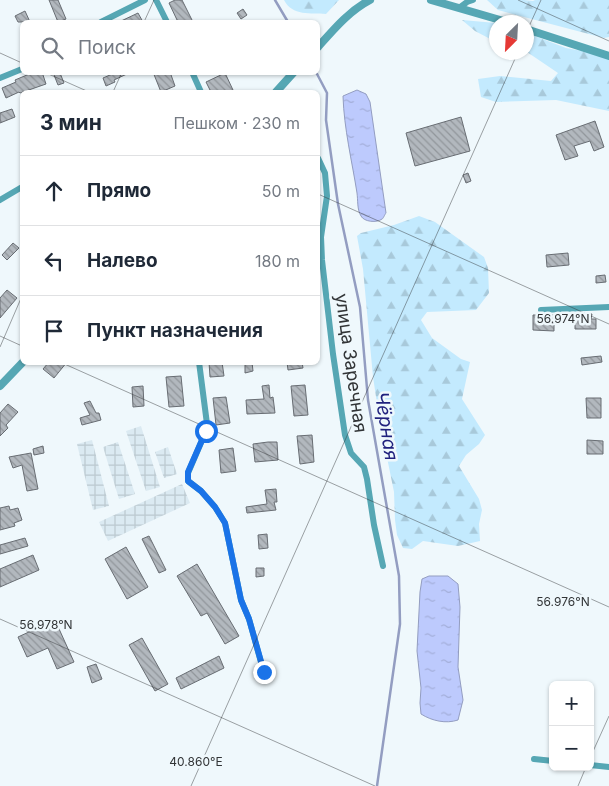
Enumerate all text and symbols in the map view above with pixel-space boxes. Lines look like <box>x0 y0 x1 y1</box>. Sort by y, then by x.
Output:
north arrow <box>489 15 534 60</box>
search box <box>20 20 320 75</box>
icon: search <box>38 34 66 62</box>
text: Поиск <box>78 36 136 59</box>
text: 3 мин <box>40 110 102 135</box>
text: Пешком · 230 m <box>174 113 300 133</box>
icon: ahead <box>40 177 68 205</box>
text: Прямо <box>87 179 151 202</box>
text: 50 m <box>262 181 300 201</box>
icon: left <box>40 247 68 275</box>
text: Налево <box>87 249 158 272</box>
text: 180 m <box>255 251 300 271</box>
street label: улица Заречная <box>331 292 372 434</box>
text: 56.974°N <box>536 311 590 326</box>
icon: arrive <box>40 317 68 345</box>
text: Пункт назначения <box>87 319 263 342</box>
water label: Чёрная <box>370 390 403 462</box>
route start <box>195 420 218 443</box>
text: 56.976°N <box>536 594 590 609</box>
text: 56.978°N <box>19 617 73 632</box>
route end <box>253 661 276 684</box>
map controls <box>549 681 594 771</box>
button: + <box>549 681 594 726</box>
button: − <box>549 726 594 771</box>
text: 40.860°E <box>169 754 223 769</box>

